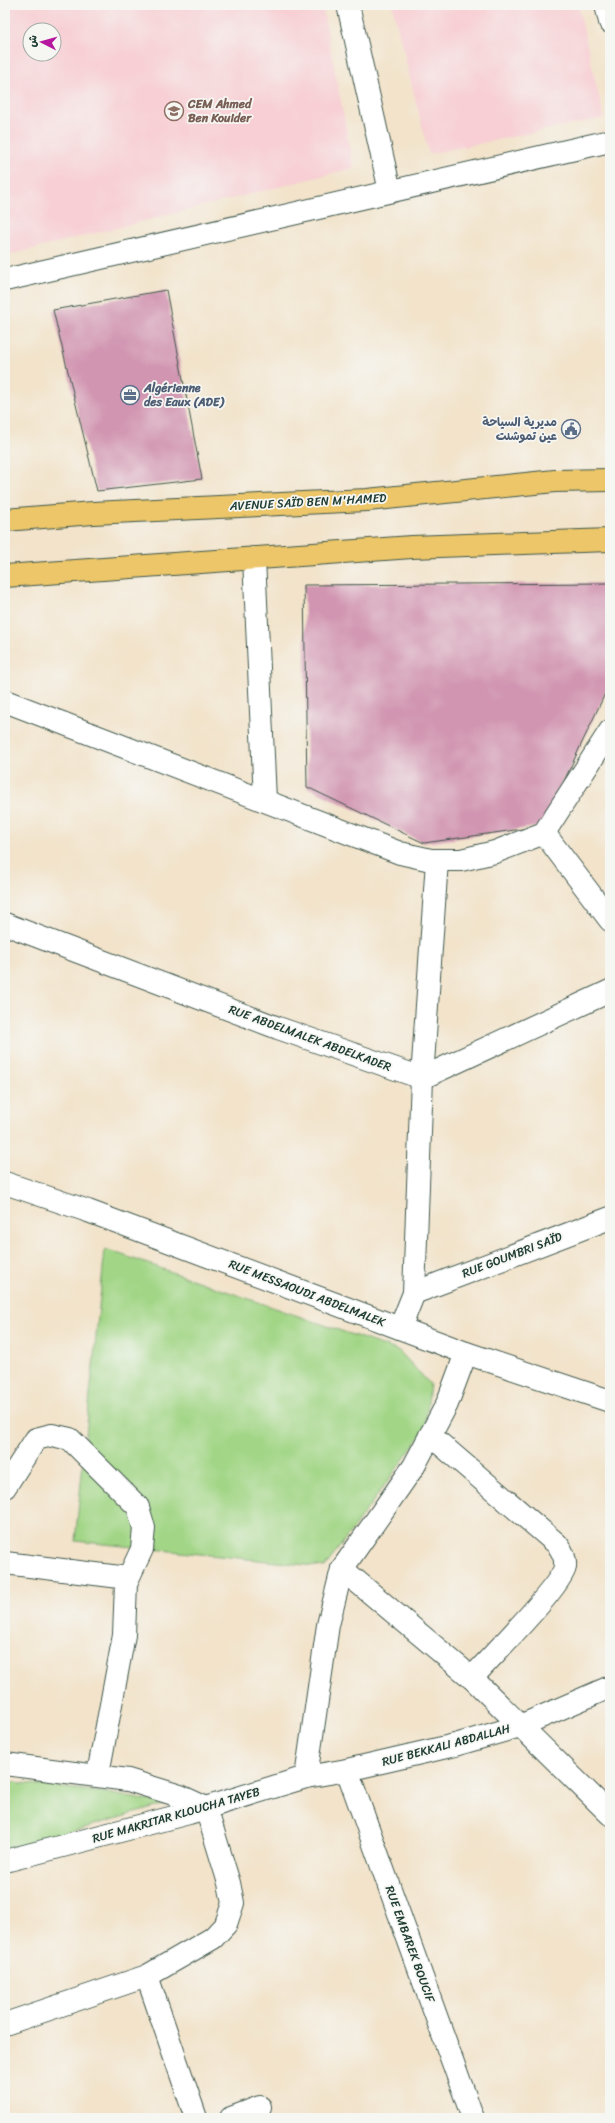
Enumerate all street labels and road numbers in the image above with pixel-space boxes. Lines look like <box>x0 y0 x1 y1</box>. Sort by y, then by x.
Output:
street label: AVENUE SAÏD BEN M'HAMED <box>228 487 388 517</box>
street label: RUE ABDELMALEK ABDELKADER <box>226 998 395 1078</box>
street label: RUE GOUMBRI SAÏD <box>459 1225 566 1284</box>
street label: RUE MESSAOUDI ABDELMALEK <box>226 1253 389 1333</box>
street label: RUE BEKKALI ABDALLAH <box>379 1717 513 1773</box>
street label: RUE MAKRITAR KLOUCHA TAYEB <box>90 1780 263 1849</box>
street label: RUE EMBAREK BOUCIF <box>379 1882 442 2007</box>

